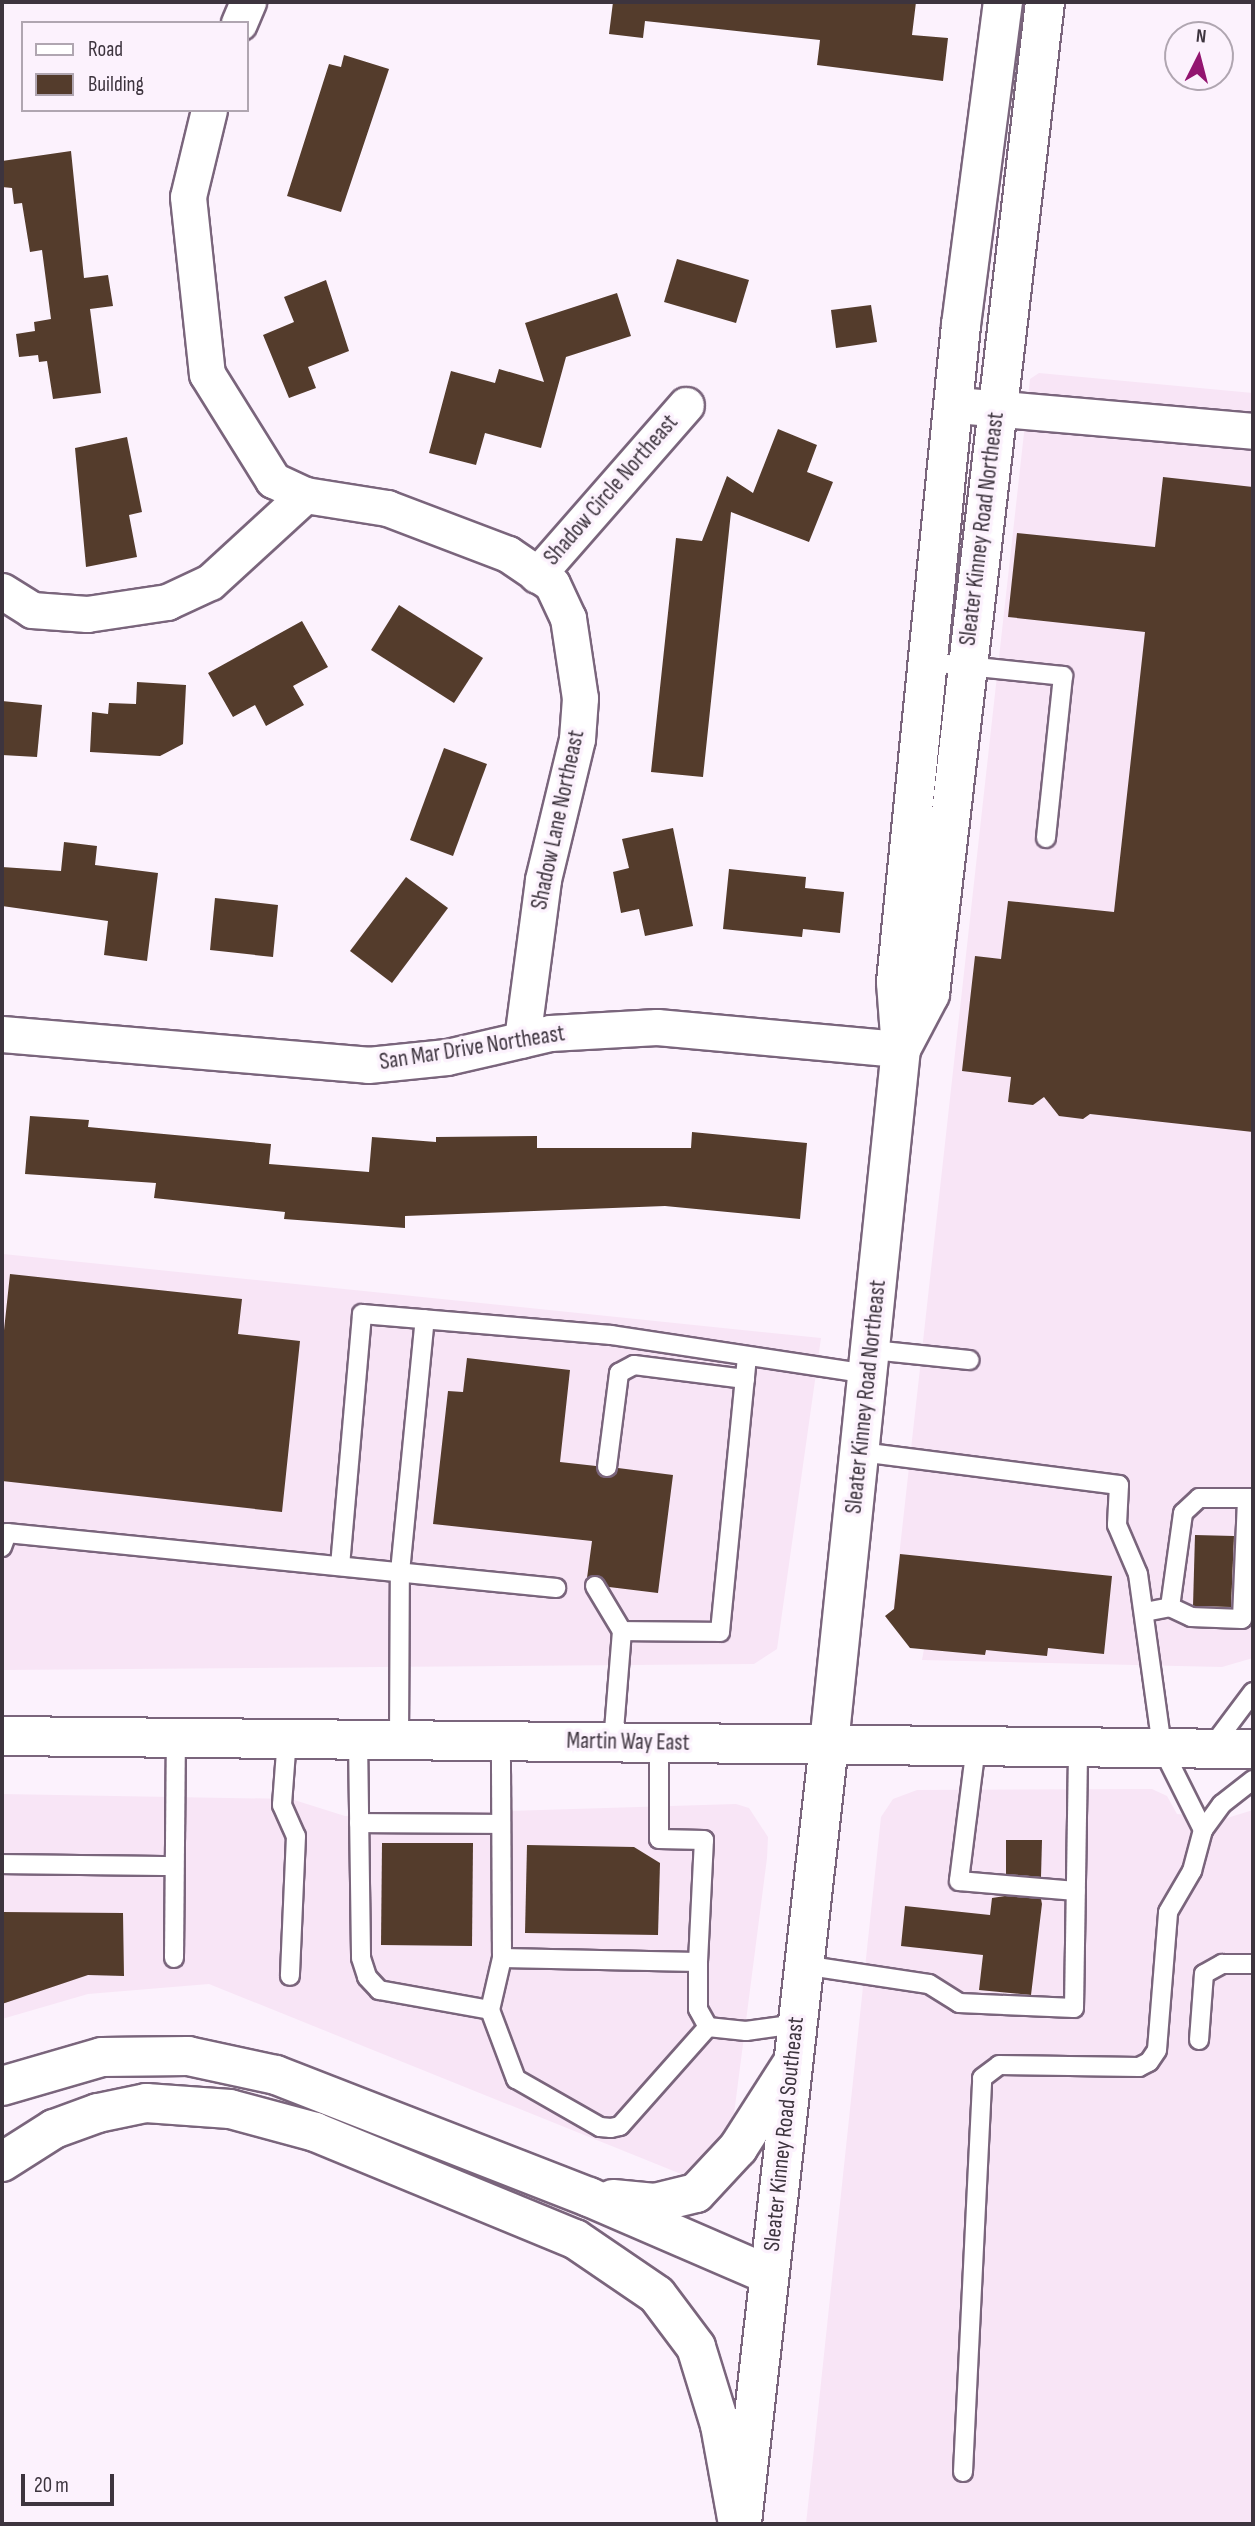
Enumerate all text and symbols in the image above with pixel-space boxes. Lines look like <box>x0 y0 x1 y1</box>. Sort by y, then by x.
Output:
legend <box>21 21 248 112</box>
north arrow <box>1164 21 1234 91</box>
text: N <box>1195 25 1207 49</box>
text: Road <box>88 37 123 62</box>
text: Building <box>88 72 144 97</box>
street label: Shadow Circle Northeast <box>538 409 684 571</box>
street label: Sleater Kinney Road Northeast <box>954 411 1010 647</box>
street label: Shadow Lane Northeast <box>526 728 590 912</box>
street label: San Mar Drive Northeast <box>377 1020 567 1076</box>
street label: Sleater Kinney Road Northeast <box>840 1279 892 1515</box>
street label: Martin Way East <box>566 1727 690 1757</box>
street label: Sleater Kinney Road Southeast <box>758 2015 810 2253</box>
scale bar <box>24 2460 117 2504</box>
text: 20 m <box>34 2473 69 2498</box>

